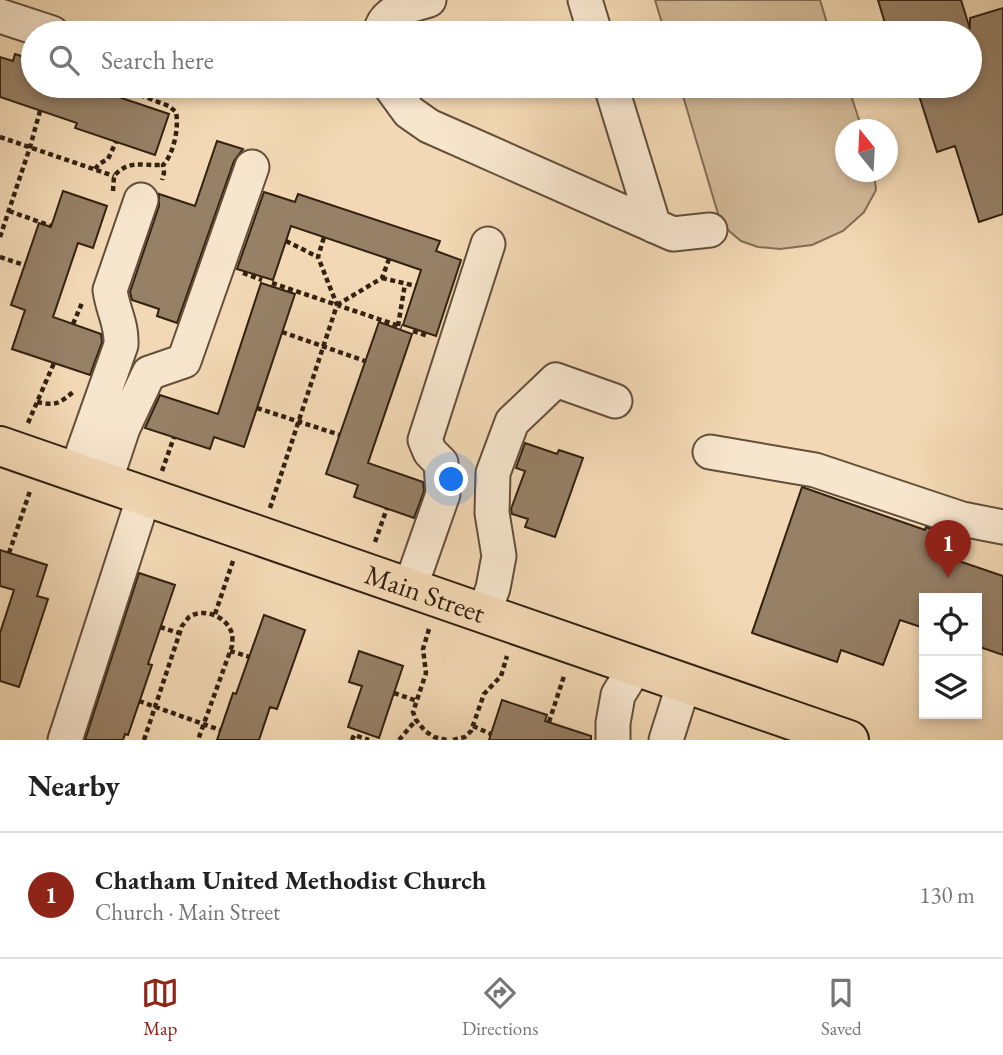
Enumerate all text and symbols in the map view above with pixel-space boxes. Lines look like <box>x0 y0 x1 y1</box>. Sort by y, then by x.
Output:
search box <box>21 21 982 98</box>
icon: search <box>45 41 83 79</box>
text: Search here <box>101 43 214 77</box>
north arrow <box>835 119 898 182</box>
your location <box>434 462 468 496</box>
pin: 1 <box>925 520 971 578</box>
street label: Main Street <box>360 556 490 631</box>
map controls <box>919 593 982 719</box>
button: locate <box>919 593 982 656</box>
button: layers <box>919 656 982 719</box>
text: Nearby <box>28 766 120 805</box>
text: Chatham United Methodist Church <box>95 863 486 897</box>
text: 1 <box>45 880 57 910</box>
text: 130 m <box>919 880 975 910</box>
text: Church · Main Street <box>95 897 280 927</box>
tab: Map <box>141 974 179 1041</box>
tab: Directions <box>462 974 538 1041</box>
tab: Saved <box>821 974 862 1041</box>

